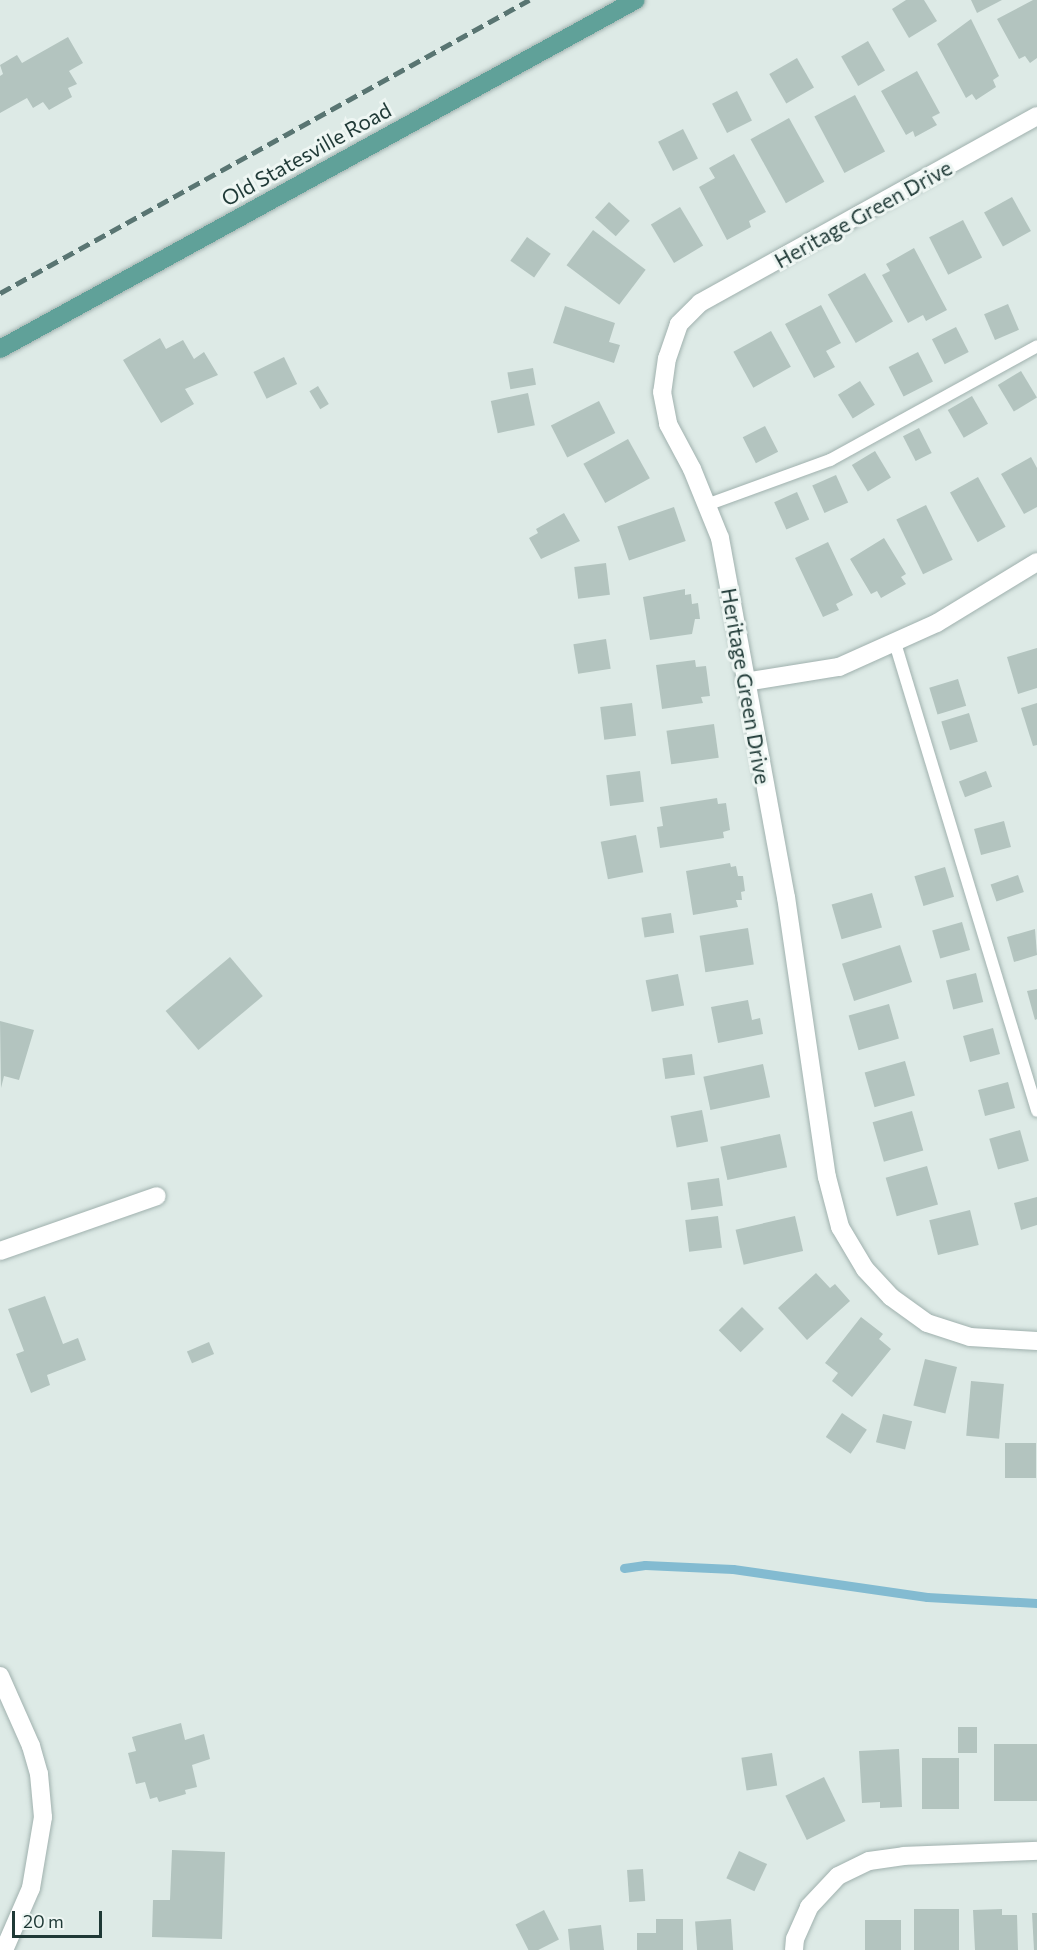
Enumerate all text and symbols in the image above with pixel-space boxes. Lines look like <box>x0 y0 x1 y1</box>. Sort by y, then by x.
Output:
street label: Old Statesville Road <box>217 97 395 211</box>
street label: Heritage Green Drive <box>770 155 956 273</box>
street label: Heritage Green Drive <box>716 586 776 786</box>
scale bar <box>15 1899 105 1937</box>
text: 20 m <box>23 1910 64 1932</box>

